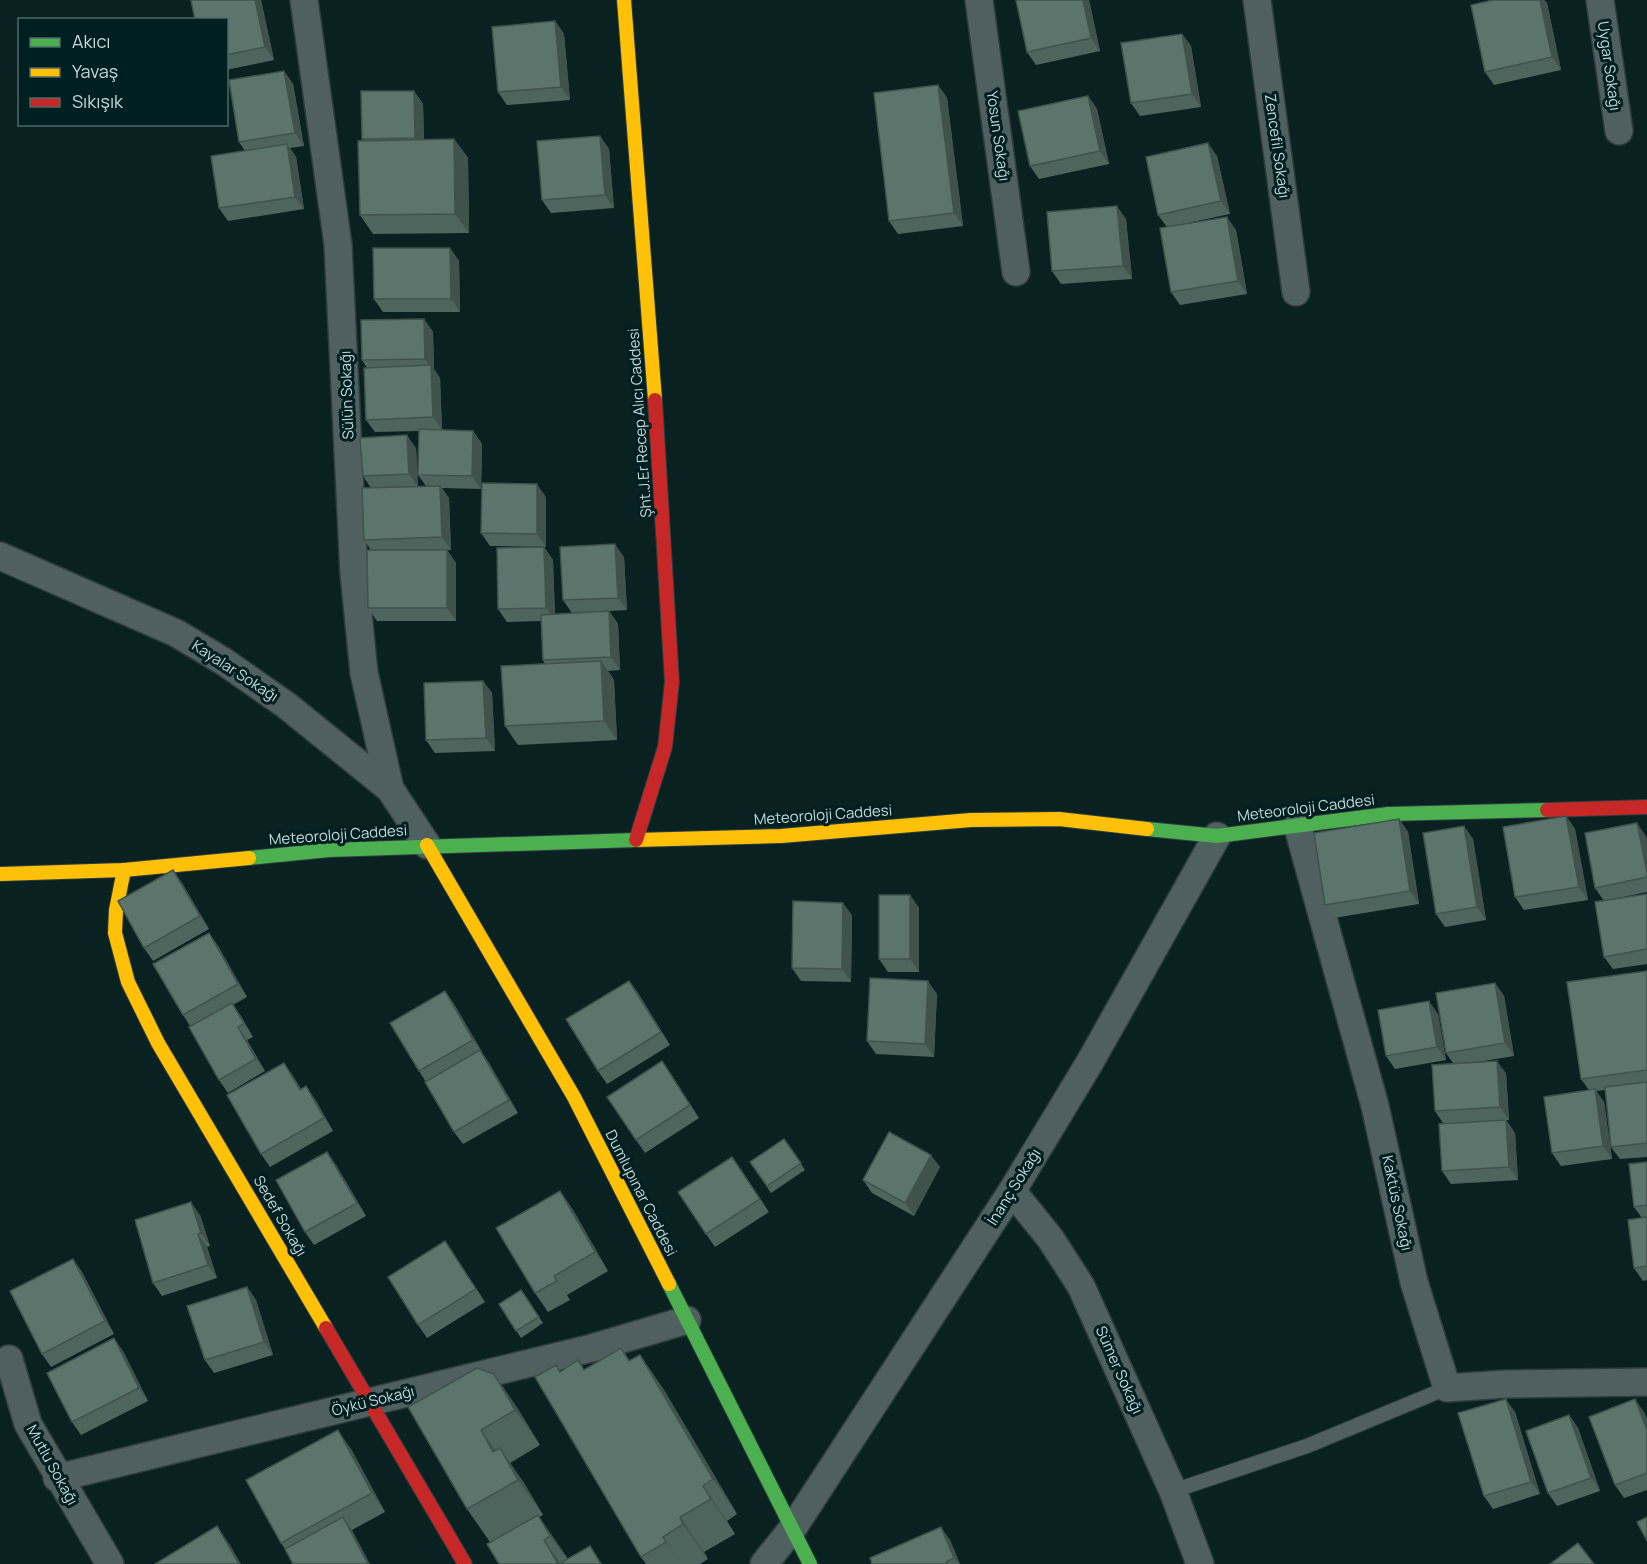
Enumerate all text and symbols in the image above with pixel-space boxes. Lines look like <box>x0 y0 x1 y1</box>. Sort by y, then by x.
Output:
legend <box>18 18 228 126</box>
street label: Uygar Sokağı <box>1593 20 1626 112</box>
text: Akıcı <box>72 29 110 53</box>
text: Yavaş <box>72 59 118 83</box>
text: Sıkışık <box>72 89 124 113</box>
street label: Yosun Sokağı <box>982 89 1015 182</box>
street label: Zencefil Sokağı <box>1260 92 1295 200</box>
street label: Şht.J.Er Recep Alıcı Caddesi <box>622 328 657 518</box>
street label: Sülün Sokağı <box>334 350 359 440</box>
street label: Kayalar Sokağı <box>188 635 283 706</box>
street label: Meteoroloji Caddesi <box>1236 789 1376 826</box>
street label: Meteoroloji Caddesi <box>753 799 893 830</box>
street label: Meteoroloji Caddesi <box>268 819 408 850</box>
street label: Dumlupınar Caddesi <box>601 1126 682 1260</box>
street label: İnanç Sokağı <box>982 1144 1046 1229</box>
street label: Kaktüs Sokağı <box>1377 1153 1418 1252</box>
street label: Sedef Sokağı <box>249 1171 312 1260</box>
street label: Sümer Sokağı <box>1091 1322 1148 1417</box>
street label: Öykü Sokağı <box>329 1380 416 1421</box>
street label: Mutlu Sokağı <box>22 1421 83 1509</box>

